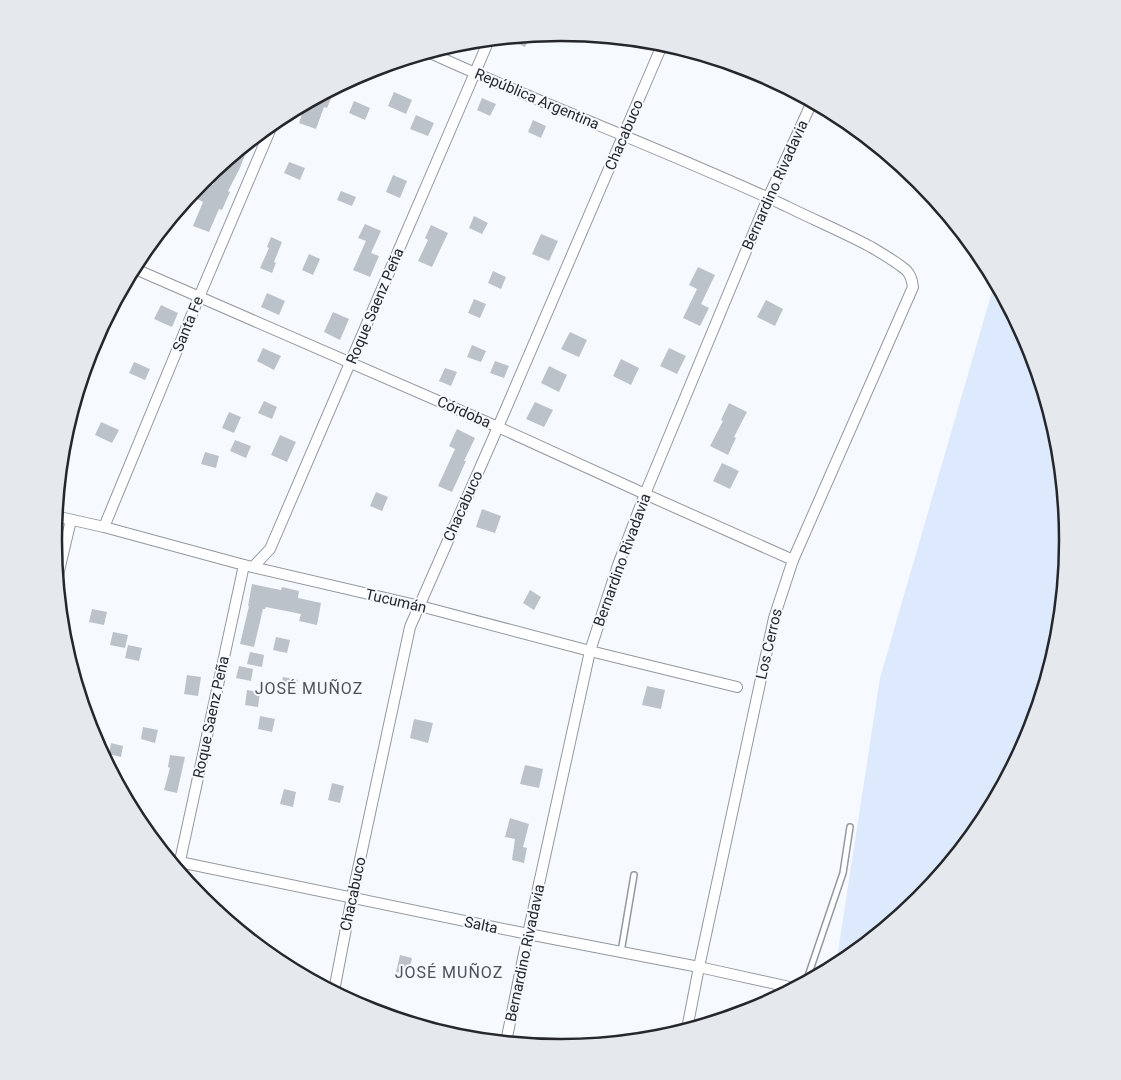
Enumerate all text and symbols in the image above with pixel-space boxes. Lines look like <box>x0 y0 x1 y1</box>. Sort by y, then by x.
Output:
street label: República Argentina <box>472 65 602 133</box>
street label: Chacabuco <box>601 97 647 173</box>
street label: Bernardino Rivadavia <box>738 117 812 253</box>
street label: Roque Saenz Peña <box>342 245 408 367</box>
street label: Santa Fe <box>169 294 207 354</box>
street label: Córdoba <box>434 392 494 432</box>
street label: Chacabuco <box>439 468 487 544</box>
street label: Bernardino Rivadavia <box>590 491 654 629</box>
street label: Tucumán <box>364 585 428 617</box>
street label: Los Cerros <box>752 607 786 681</box>
street label: Roque Saenz Peña <box>189 654 233 780</box>
district label: JOSÉ MUÑOZ <box>255 678 363 698</box>
street label: Chacabuco <box>336 855 370 933</box>
street label: Bernardino Rivadavia <box>502 883 548 1023</box>
street label: Salta <box>463 913 499 937</box>
district label: JOSÉ MUÑOZ <box>395 962 503 982</box>

